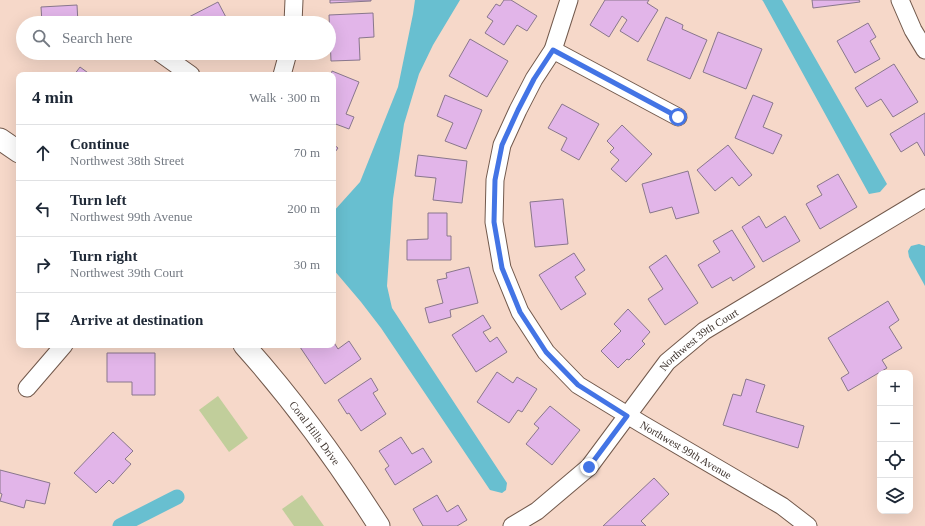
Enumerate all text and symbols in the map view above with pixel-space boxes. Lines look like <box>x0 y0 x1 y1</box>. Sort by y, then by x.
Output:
search box <box>16 16 336 60</box>
icon: search <box>30 27 52 49</box>
text: Search here <box>62 30 132 46</box>
text: 4 min <box>32 88 73 107</box>
text: Walk · 300 m <box>249 90 320 105</box>
route start <box>669 108 687 126</box>
text: Continue <box>70 136 129 152</box>
icon: ahead <box>32 142 54 164</box>
text: 70 m <box>294 145 320 160</box>
text: Northwest 38th Street <box>70 153 184 168</box>
text: Turn left <box>70 192 127 208</box>
icon: left <box>32 198 54 220</box>
text: 200 m <box>287 201 320 216</box>
text: Northwest 99th Avenue <box>70 209 193 224</box>
text: Turn right <box>70 248 137 264</box>
icon: right <box>32 254 54 276</box>
text: 30 m <box>294 257 320 272</box>
text: Northwest 39th Court <box>70 265 183 280</box>
street label: Northwest 39th Court <box>657 306 740 373</box>
icon: arrive <box>32 310 54 332</box>
text: Arrive at destination <box>70 312 203 328</box>
map controls <box>877 370 913 514</box>
button: + <box>877 370 913 406</box>
street label: Coral Hills Drive <box>287 399 342 467</box>
button: − <box>877 406 913 442</box>
street label: Northwest 99th Avenue <box>638 418 734 481</box>
button: locate <box>877 442 913 478</box>
route end <box>580 458 598 476</box>
button: layers <box>877 478 913 514</box>

